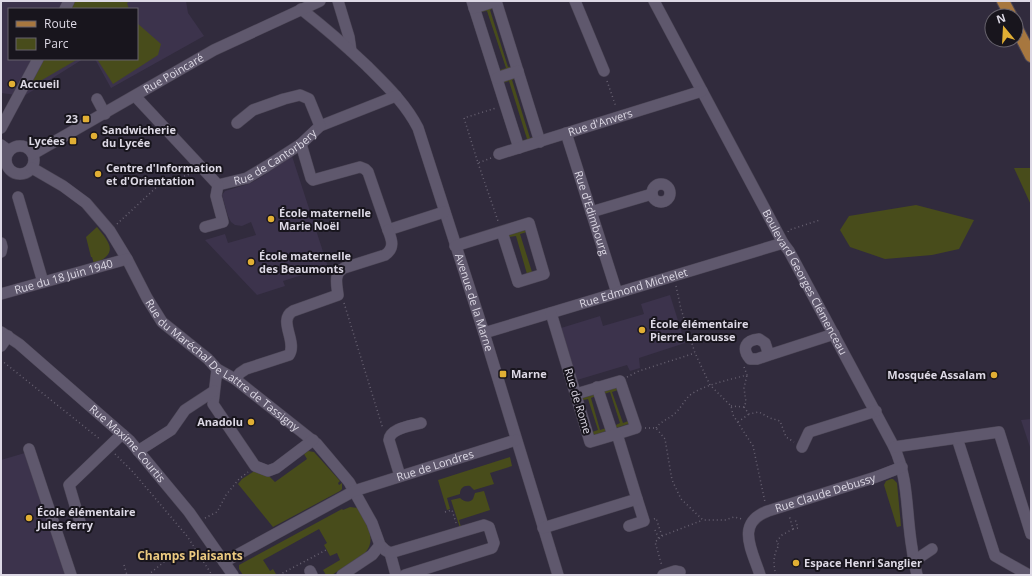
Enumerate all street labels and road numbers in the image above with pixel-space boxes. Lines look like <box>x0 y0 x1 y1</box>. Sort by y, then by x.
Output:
street label: Rue Poincaré <box>140 50 206 96</box>
street label: Rue d'Anvers <box>566 105 634 139</box>
street label: Rue de Cantorbery <box>232 125 320 188</box>
street label: Rue d'Edimbourg <box>571 169 613 257</box>
street label: Boulevard Georges Clémenceau <box>759 206 851 357</box>
street label: Avenue de la Marne <box>452 251 497 353</box>
street label: Rue du 18 Juin 1940 <box>12 255 114 297</box>
street label: Rue Edmond Michelet <box>577 264 689 311</box>
street label: Rue du Maréchal De Lattre de Tassigny <box>142 296 303 435</box>
street label: Rue de Rome <box>561 366 596 436</box>
street label: Rue Maxime Courtis <box>87 401 169 485</box>
street label: Rue de Londres <box>394 446 475 484</box>
street label: Rue Claude Debussy <box>773 470 878 515</box>

